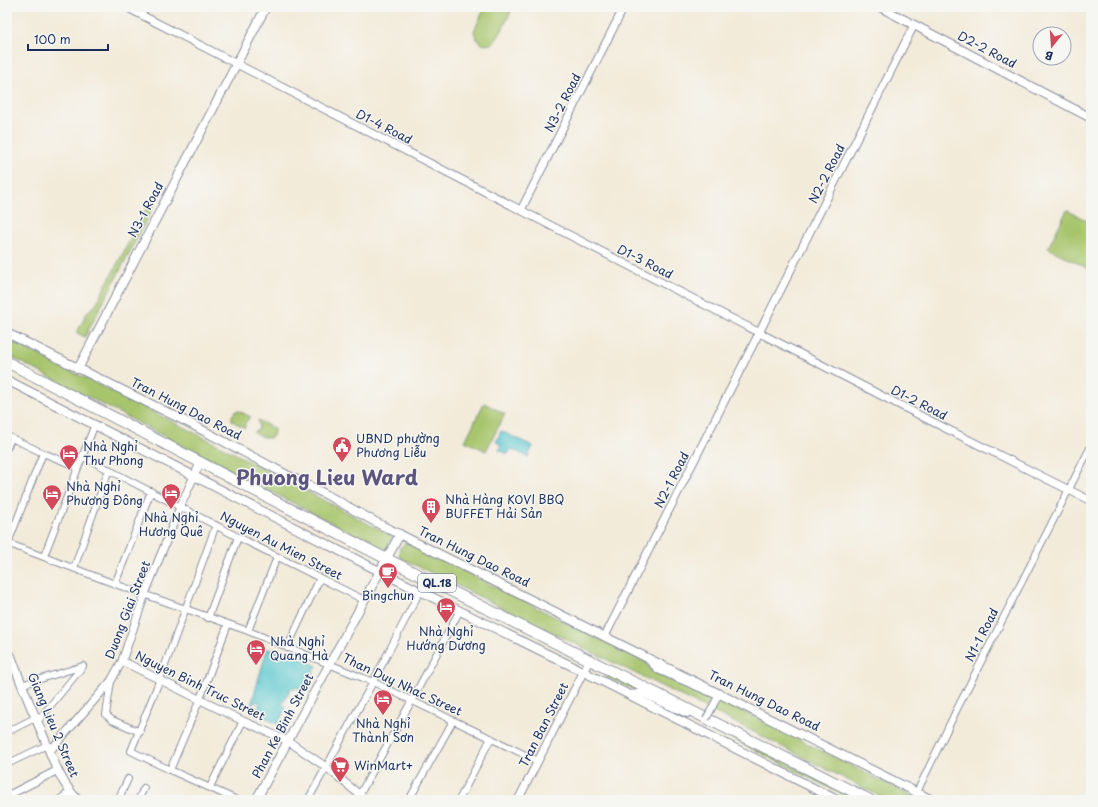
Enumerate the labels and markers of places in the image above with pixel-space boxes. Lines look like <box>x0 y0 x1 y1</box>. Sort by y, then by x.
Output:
place label: UBND phường Phương Liễu <box>356 429 440 461</box>
public building icon: UBND phường Phương Liễu <box>331 435 353 463</box>
place label: Nhà Nghỉ Thư Phong <box>83 437 144 469</box>
hotel icon: Nhà Nghỉ Thư Phong <box>58 443 80 471</box>
place label: Nhà Nghỉ Phương Đông <box>66 477 143 509</box>
hotel icon: Nhà Nghỉ Hương Quê <box>160 482 182 510</box>
hotel icon: Nhà Nghỉ Phương Đông <box>41 483 63 511</box>
place label: Nhà Hàng KOVI BBQ BUFFET Hải Sản <box>445 490 564 522</box>
building icon: Nhà Hàng KOVI BBQ BUFFET Hải Sản <box>420 496 442 524</box>
place label: Nhà Nghỉ Hương Quê <box>139 508 204 540</box>
cafe icon: Bingchun <box>377 561 399 589</box>
place label: Bingchun <box>362 586 414 604</box>
hotel icon: Nhà Nghỉ Hướng Dương <box>435 596 457 624</box>
place label: Nhà Nghỉ Hướng Dương <box>406 622 486 654</box>
place label: Nhà Nghỉ Quang Hà <box>270 632 329 664</box>
hotel icon: Nhà Nghỉ Quang Hà <box>245 638 267 666</box>
hotel icon: Nhà Nghỉ Thành Sơn <box>372 688 394 716</box>
place label: Nhà Nghỉ Thành Sơn <box>352 714 414 746</box>
supermarket icon: WinMart+ <box>329 755 351 783</box>
place label: WinMart+ <box>354 756 413 774</box>

